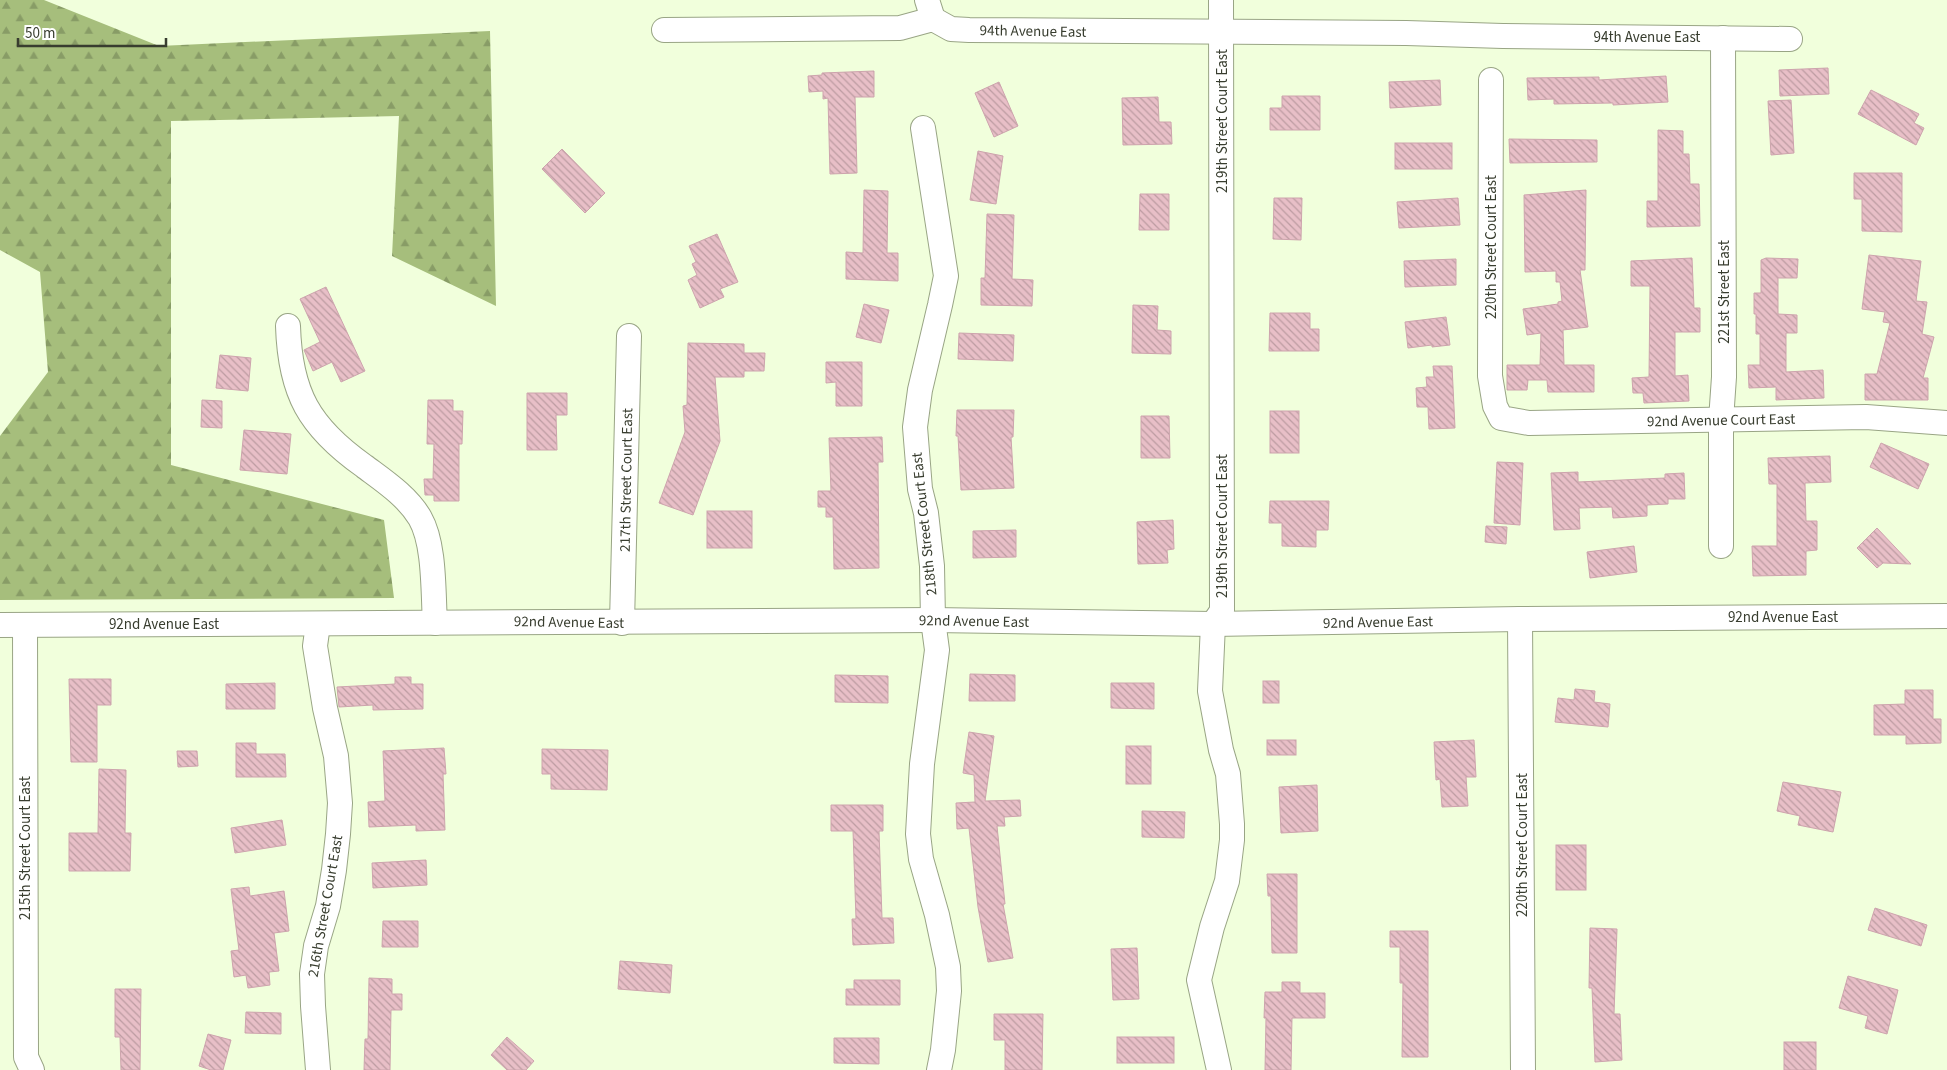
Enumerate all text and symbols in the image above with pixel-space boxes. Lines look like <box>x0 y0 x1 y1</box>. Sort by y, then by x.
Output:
scale bar <box>18 15 165 47</box>
street label: 94th Avenue East <box>979 20 1087 43</box>
text: 50 m <box>25 23 55 44</box>
street label: 94th Avenue East <box>1594 27 1700 48</box>
street label: 219th Street Court East <box>1212 49 1233 193</box>
street label: 220th Street Court East <box>1481 175 1502 319</box>
street label: 221st Street East <box>1714 240 1735 344</box>
street label: 217th Street Court East <box>615 408 638 552</box>
street label: 92nd Avenue Court East <box>1647 409 1795 432</box>
street label: 218th Street Court East <box>907 451 942 597</box>
street label: 219th Street Court East <box>1212 454 1233 598</box>
street label: 92nd Avenue East <box>1728 607 1838 628</box>
street label: 92nd Avenue East <box>919 610 1029 633</box>
street label: 92nd Avenue East <box>514 611 624 634</box>
street label: 92nd Avenue East <box>1323 611 1433 634</box>
street label: 92nd Avenue East <box>109 614 219 635</box>
street label: 220th Street Court East <box>1512 773 1533 917</box>
street label: 215th Street Court East <box>15 776 36 920</box>
street label: 216th Street Court East <box>303 833 348 979</box>

